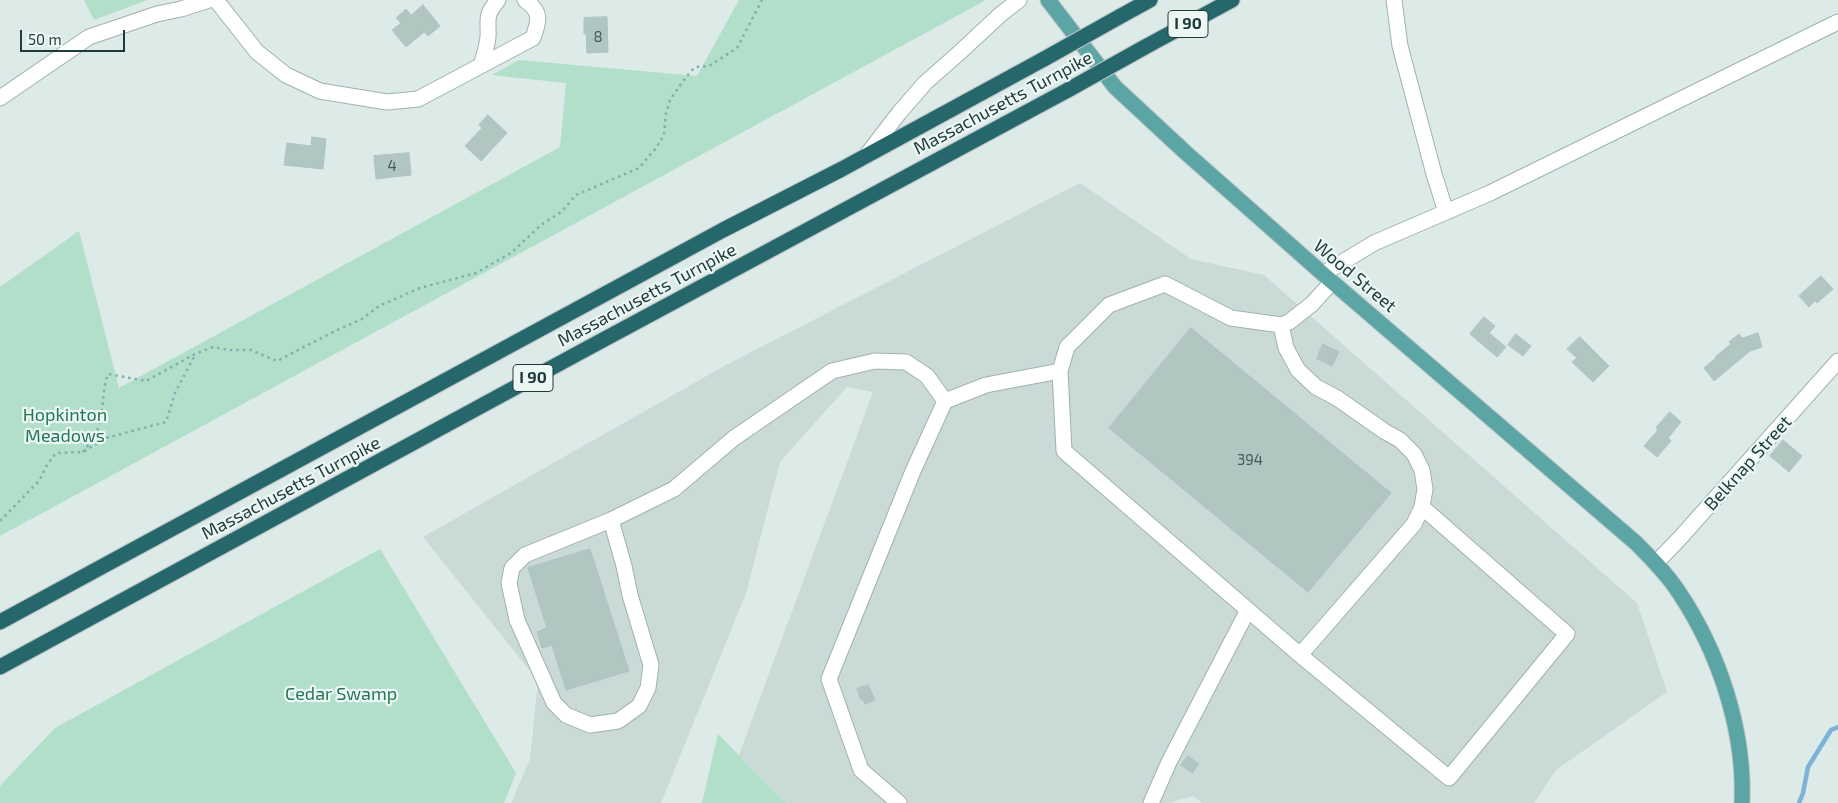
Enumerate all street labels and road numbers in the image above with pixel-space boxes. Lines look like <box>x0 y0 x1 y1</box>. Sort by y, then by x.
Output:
road number: I 90 <box>1168 10 1208 38</box>
street label: Massachusetts Turnpike <box>910 47 1096 159</box>
street label: Wood Street <box>1309 235 1401 317</box>
street label: Massachusetts Turnpike <box>554 239 740 351</box>
road number: I 90 <box>513 364 553 392</box>
street label: Belknap Street <box>1700 411 1796 515</box>
street label: Massachusetts Turnpike <box>198 432 384 544</box>

